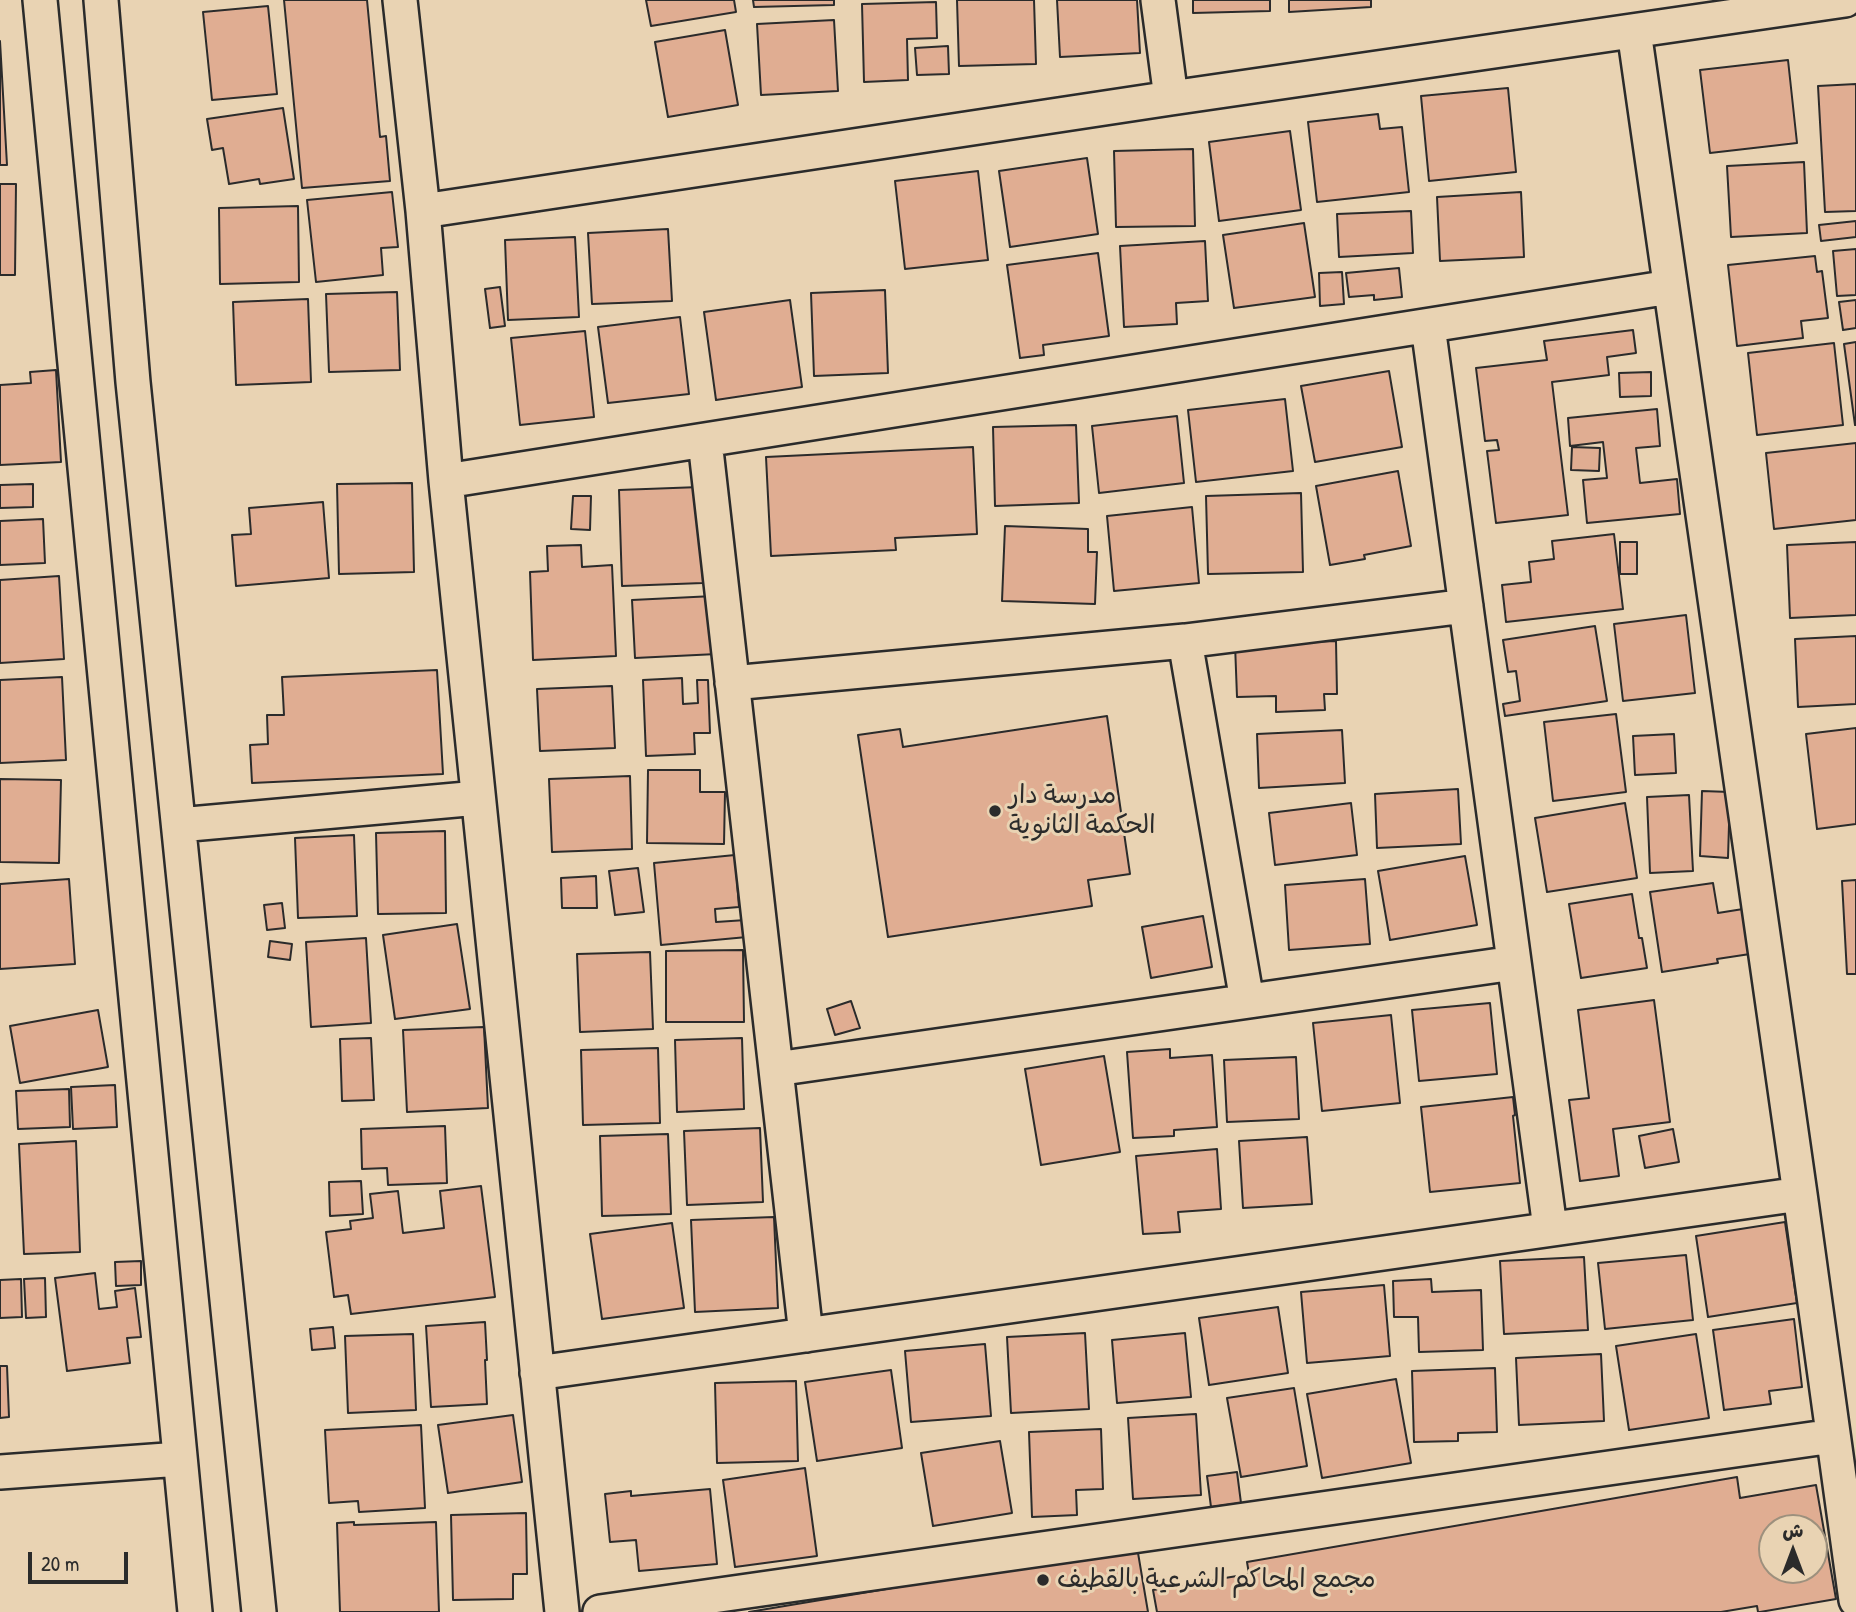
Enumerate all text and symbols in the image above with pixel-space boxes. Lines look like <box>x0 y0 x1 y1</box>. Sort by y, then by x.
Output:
place label: مدرسة دار الحكمة الثانوية <box>1009 780 1156 842</box>
marker: مدرسة دار الحكمة الثانوية <box>987 803 1003 819</box>
north arrow <box>1758 1514 1828 1584</box>
text: ش <box>1783 1517 1803 1543</box>
scale bar <box>32 1538 131 1582</box>
text: 20 m <box>41 1549 79 1578</box>
place label: مجمع المحاكم الشرعية بالقطيف <box>1057 1564 1376 1596</box>
marker: مجمع المحاكم الشرعية بالقطيف <box>1035 1572 1051 1588</box>

